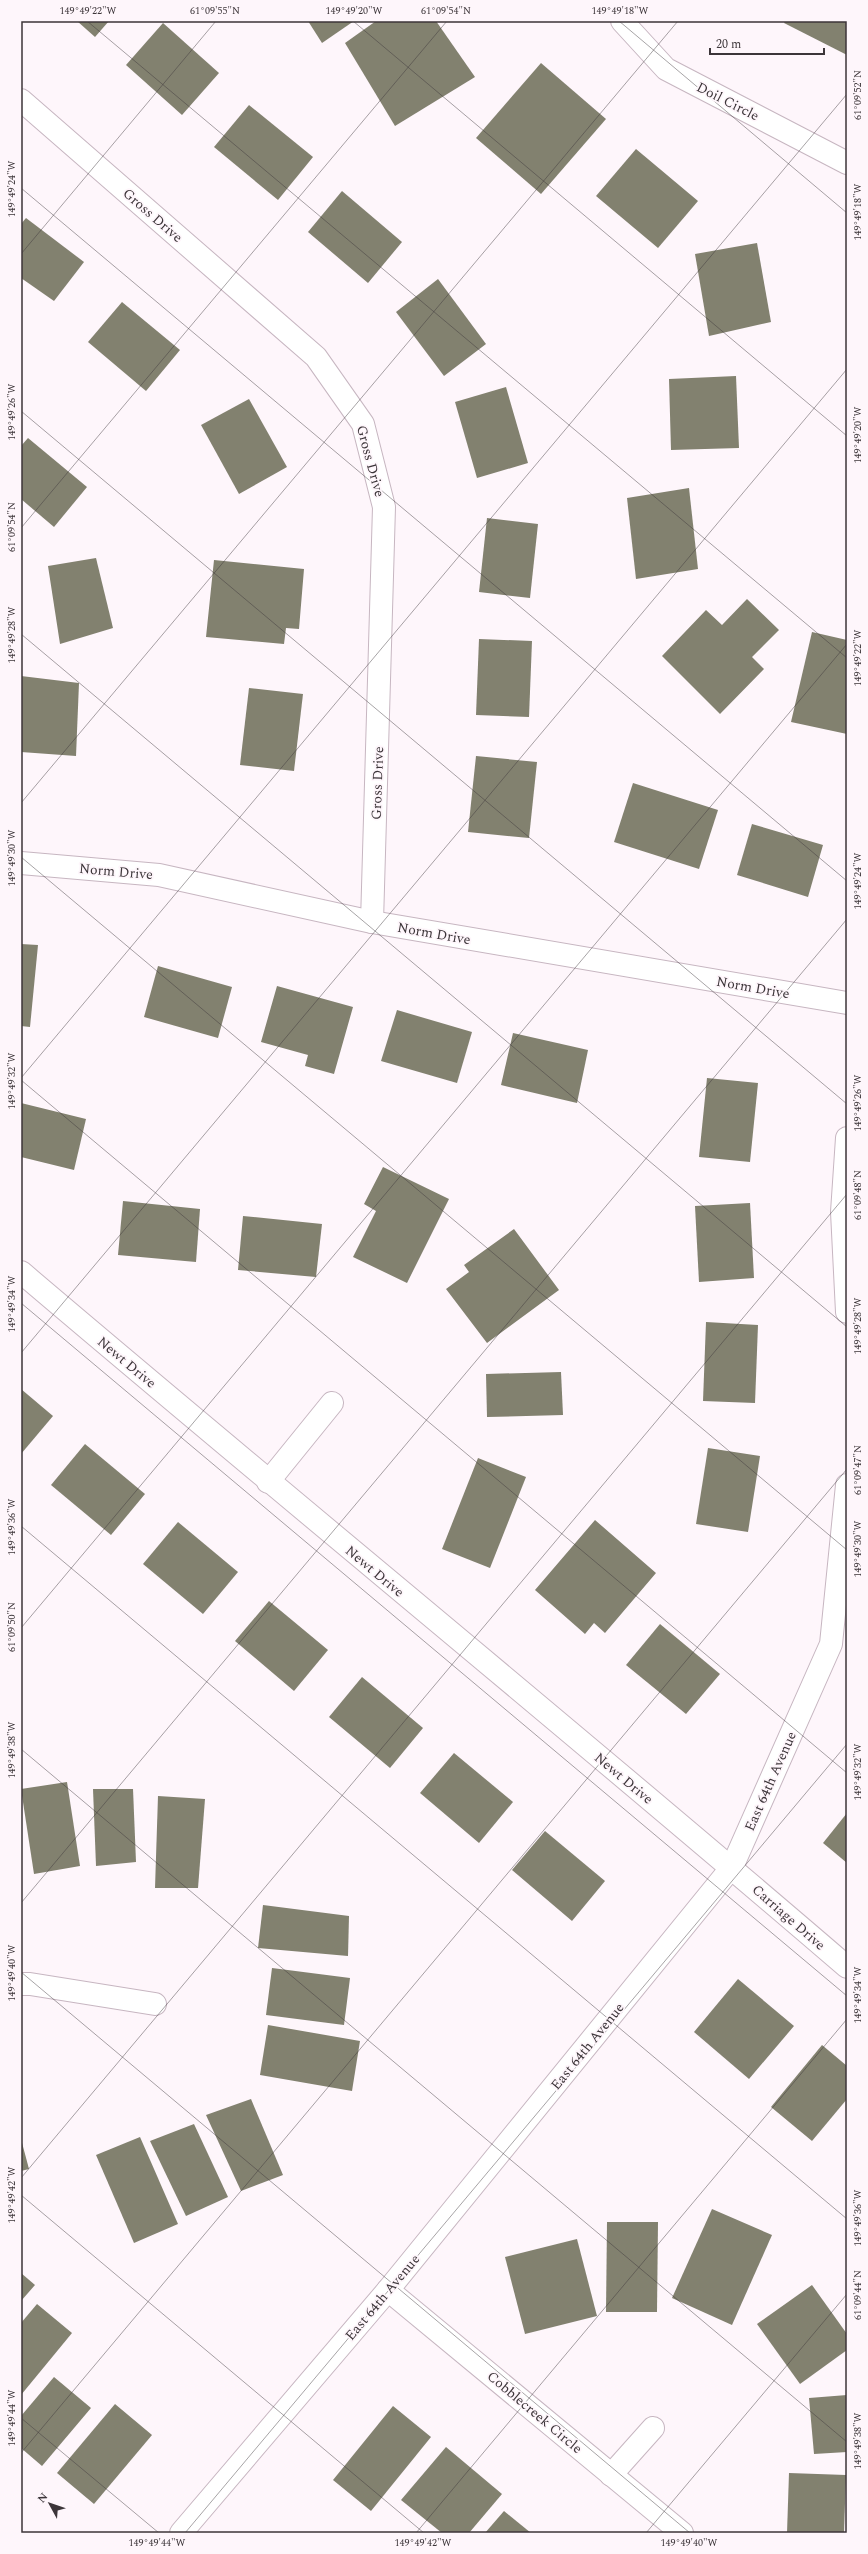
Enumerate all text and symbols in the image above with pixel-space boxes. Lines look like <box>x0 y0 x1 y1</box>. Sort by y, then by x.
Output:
text: 149°49'22"W <box>60 3 117 19</box>
text: 61°09'55"N <box>190 3 240 19</box>
text: 149°49'20"W <box>326 3 383 19</box>
text: 61°09'54"N <box>421 3 471 19</box>
text: 149°49'18"W <box>592 3 649 19</box>
scale bar <box>710 30 824 56</box>
text: 20 m <box>716 35 741 54</box>
text: 61°09'52"N <box>850 70 866 120</box>
street label: Doil Circle <box>693 77 763 126</box>
text: 149°49'24"W <box>4 160 20 217</box>
street label: Gross Drive <box>118 183 188 248</box>
text: 149°49'18"W <box>850 183 866 240</box>
text: 149°49'26"W <box>4 383 20 440</box>
text: 149°49'20"W <box>850 406 866 463</box>
street label: Gross Drive <box>351 423 390 500</box>
text: 61°09'54"N <box>4 502 20 552</box>
text: 149°49'28"W <box>4 606 20 663</box>
text: 149°49'22"W <box>850 629 866 686</box>
street label: Gross Drive <box>366 746 389 820</box>
text: 149°49'30"W <box>4 829 20 886</box>
text: 149°49'24"W <box>850 852 866 909</box>
street label: Norm Drive <box>78 858 154 885</box>
street label: Norm Drive <box>396 917 472 950</box>
street label: Norm Drive <box>715 971 791 1004</box>
text: 149°49'32"W <box>4 1052 20 1109</box>
text: 149°49'26"W <box>850 1074 866 1131</box>
text: 61°09'48"N <box>850 1170 866 1220</box>
text: 149°49'34"W <box>4 1275 20 1332</box>
text: 149°49'28"W <box>850 1297 866 1354</box>
street label: Newt Drive <box>93 1331 161 1393</box>
text: 61°09'47"N <box>850 1445 866 1495</box>
text: 149°49'36"W <box>4 1498 20 1555</box>
text: 149°49'30"W <box>850 1520 866 1577</box>
street label: Newt Drive <box>341 1540 409 1602</box>
text: 61°09'50"N <box>4 1602 20 1652</box>
text: 149°49'38"W <box>4 1721 20 1778</box>
street label: East 64th Avenue <box>739 1728 802 1834</box>
text: 149°49'32"W <box>850 1743 866 1800</box>
street label: Newt Drive <box>590 1747 658 1809</box>
street label: Carriage Drive <box>747 1879 830 1955</box>
text: 149°49'40"W <box>4 1944 20 2001</box>
text: 149°49'34"W <box>850 1966 866 2023</box>
street label: East 64th Avenue <box>546 1998 629 2095</box>
text: 149°49'42"W <box>4 2166 20 2223</box>
text: 149°49'36"W <box>850 2189 866 2246</box>
street label: East 64th Avenue <box>340 2249 425 2345</box>
text: 61°09'44"N <box>850 2270 866 2320</box>
street label: Cobblecreek Circle <box>482 2366 587 2459</box>
text: 149°49'44"W <box>4 2389 20 2446</box>
text: 149°49'38"W <box>850 2412 866 2469</box>
north arrow <box>30 2484 70 2524</box>
text: N <box>33 2489 52 2507</box>
text: 149°49'44"W <box>129 2535 186 2551</box>
text: 149°49'42"W <box>395 2535 452 2551</box>
text: 149°49'40"W <box>661 2535 718 2551</box>

